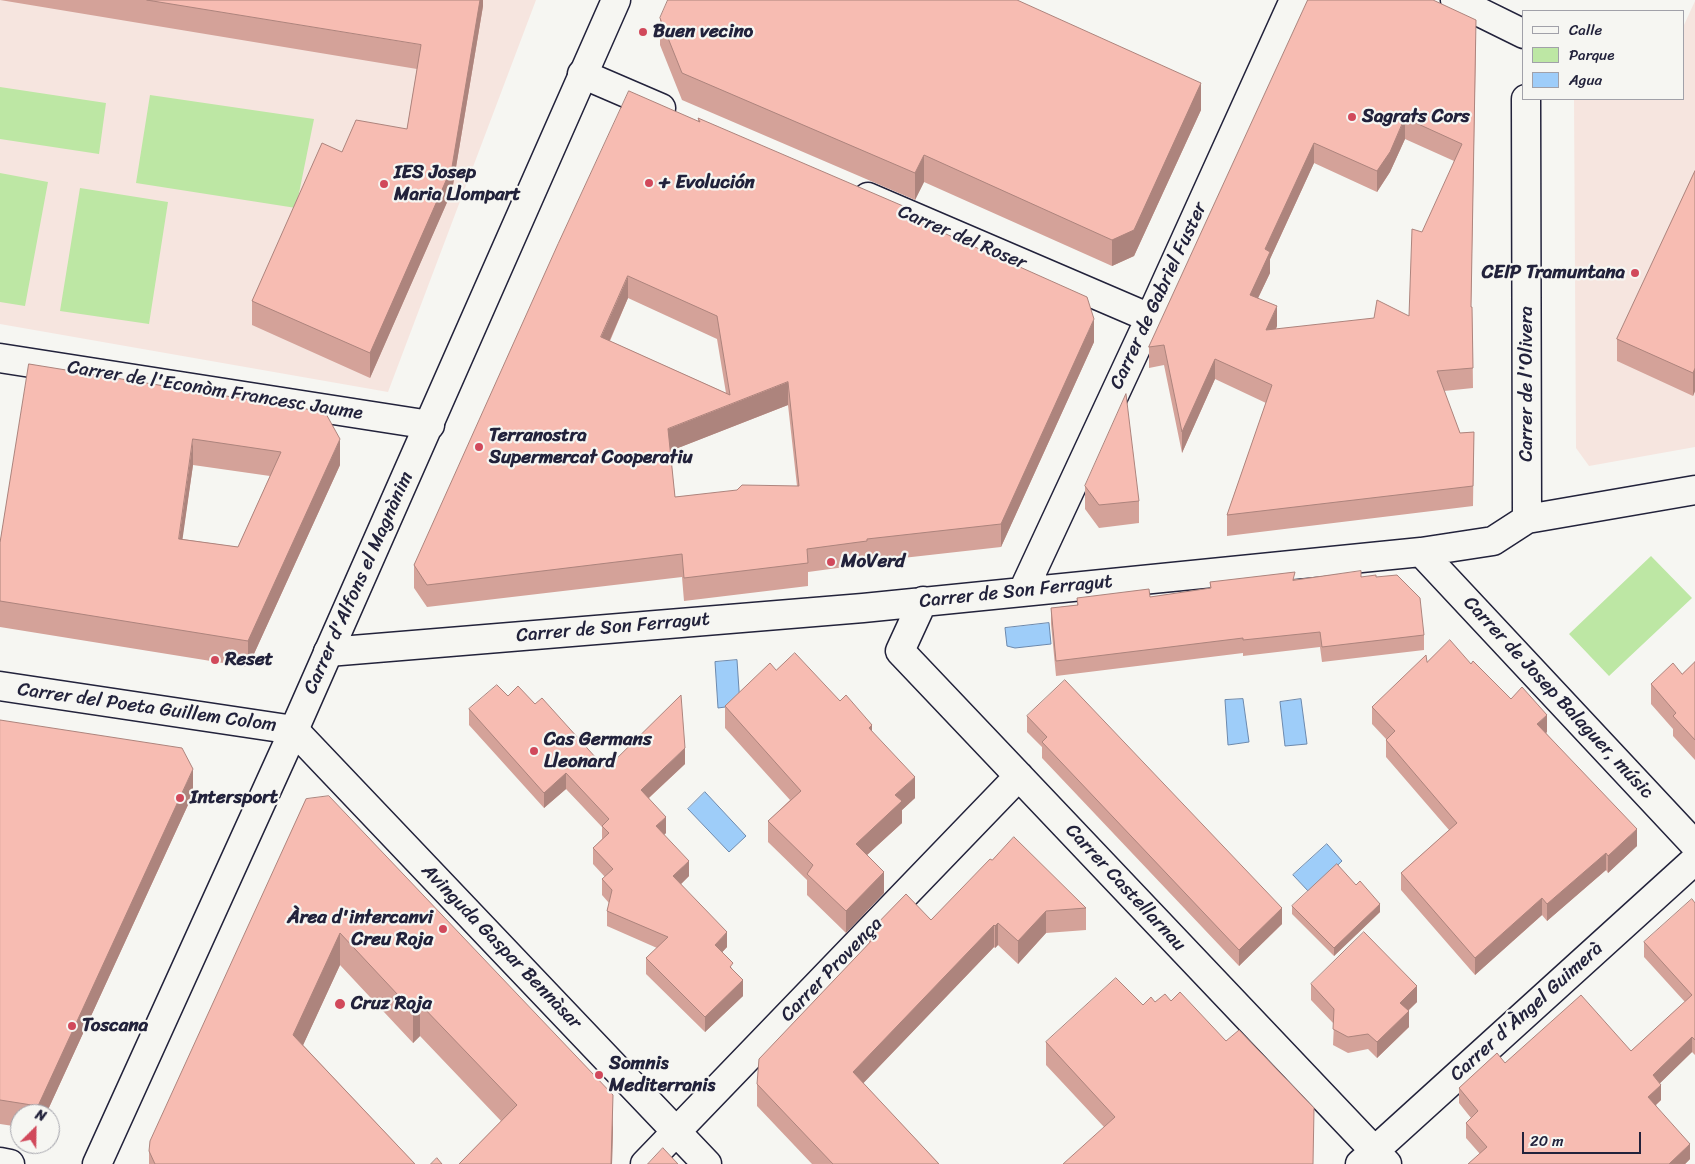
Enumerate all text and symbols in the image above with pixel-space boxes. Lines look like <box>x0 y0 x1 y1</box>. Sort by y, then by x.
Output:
legend <box>1522 10 1685 100</box>
text: Calle <box>1569 17 1602 43</box>
place label: Buen vecino <box>653 21 753 43</box>
marker: Buen vecino <box>637 26 649 38</box>
text: Parque <box>1569 42 1614 68</box>
text: Agua <box>1569 67 1602 93</box>
place label: Sagrats Cors <box>1362 106 1470 128</box>
marker: Sagrats Cors <box>1346 111 1358 123</box>
place label: IES Josep Maria Llompart <box>394 162 521 206</box>
place label: + Evolución <box>659 172 755 194</box>
marker: + Evolución <box>643 177 655 189</box>
marker: IES Josep Maria Llompart <box>378 178 390 190</box>
street label: Carrer de Gabriel Fuster <box>1106 199 1212 393</box>
street label: Carrer del Roser <box>894 201 1030 275</box>
place label: CEIP Tramuntana <box>1482 262 1625 284</box>
marker: CEIP Tramuntana <box>1629 267 1641 279</box>
street label: Carrer de l'Olivera <box>1516 306 1538 462</box>
street label: Carrer de l'Econòm Francesc Jaume <box>66 356 364 426</box>
place label: Terranostra Supermercat Cooperatiu <box>489 425 693 469</box>
marker: Terranostra Supermercat Cooperatiu <box>473 441 485 453</box>
street label: Carrer d'Alfons el Magnànim <box>300 468 418 698</box>
place label: MoVerd <box>841 551 905 573</box>
marker: MoVerd <box>825 556 837 568</box>
street label: Carrer de Son Ferragut <box>918 571 1114 613</box>
street label: Carrer de Josep Balaguer, músic <box>1458 592 1658 804</box>
street label: Carrer de Son Ferragut <box>515 608 711 648</box>
place label: Reset <box>225 649 273 671</box>
marker: Reset <box>209 654 221 666</box>
street label: Carrer del Poeta Guillem Colom <box>16 679 278 737</box>
place label: Cas Germans Lleonard <box>544 729 652 773</box>
marker: Cas Germans Lleonard <box>528 745 540 757</box>
place label: Intersport <box>190 787 278 809</box>
marker: Intersport <box>174 792 186 804</box>
street label: Carrer Castellarnau <box>1060 820 1190 956</box>
street label: Avinguda Gaspar Bennàsar <box>416 860 586 1034</box>
place label: Àrea d'intercanvi Creu Roja <box>287 907 433 951</box>
street label: Carrer Provença <box>776 913 888 1027</box>
marker: Àrea d'intercanvi Creu Roja <box>437 923 449 935</box>
street label: Carrer d'Àngel Guimerà <box>1446 937 1608 1087</box>
place label: Cruz Roja <box>351 993 432 1015</box>
marker: Cruz Roja <box>333 997 347 1011</box>
place label: Toscana <box>82 1015 148 1037</box>
marker: Toscana <box>66 1020 78 1032</box>
place label: Somnis Mediterranis <box>609 1053 715 1097</box>
marker: Somnis Mediterranis <box>593 1069 605 1081</box>
text: N <box>31 1102 50 1129</box>
north arrow <box>10 1104 60 1154</box>
scale bar <box>1525 1122 1644 1154</box>
text: 20 m <box>1530 1128 1564 1154</box>

